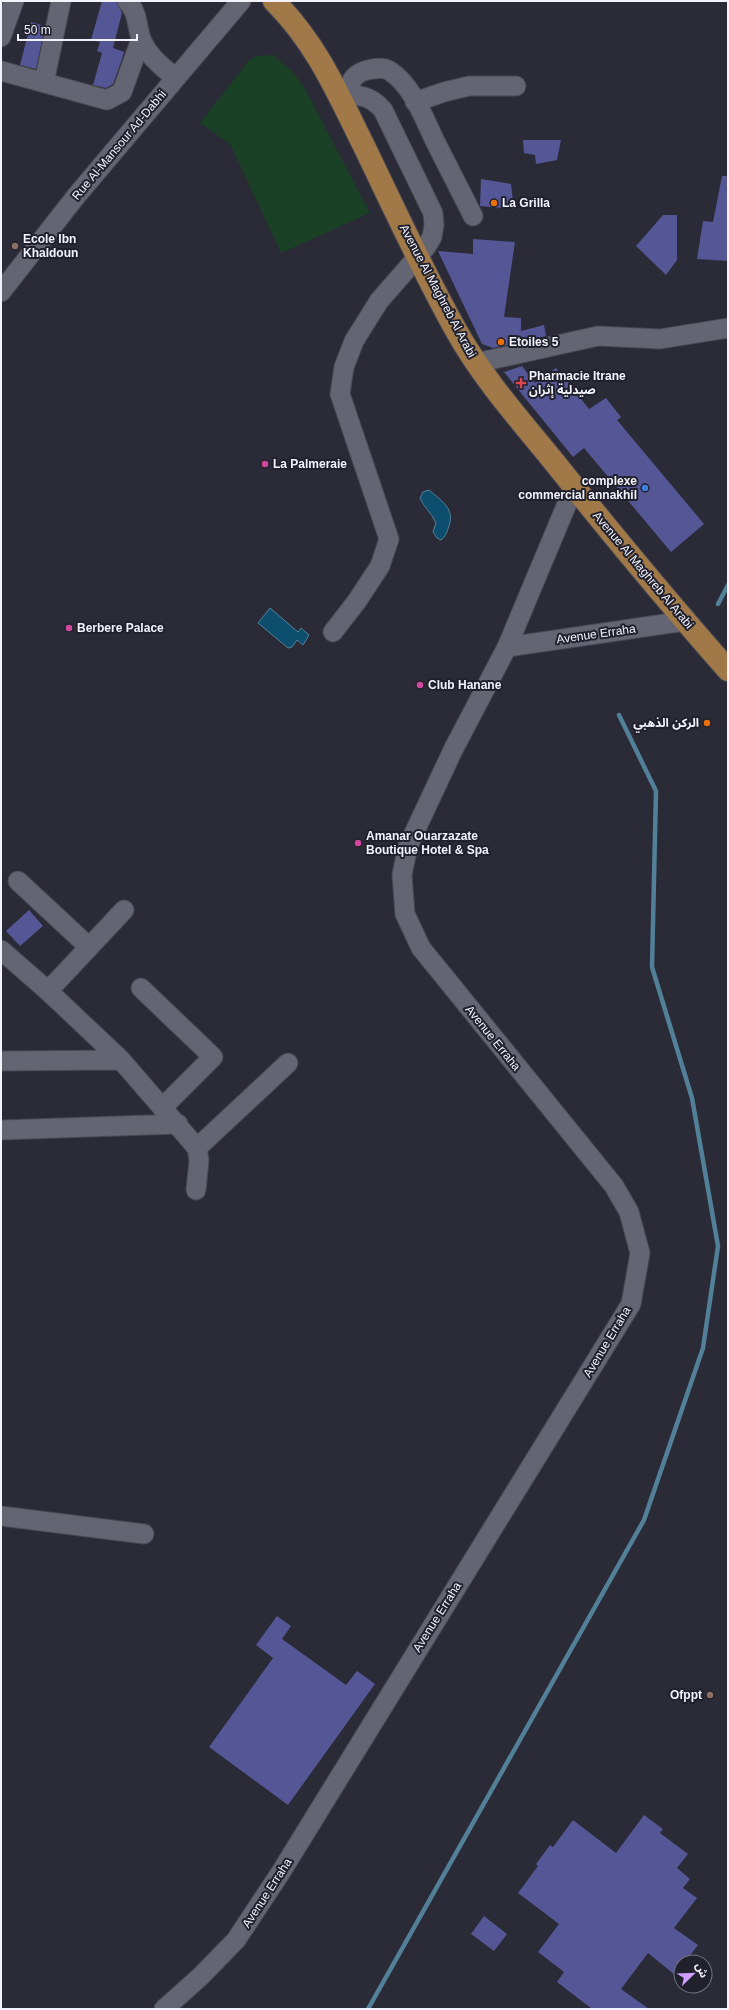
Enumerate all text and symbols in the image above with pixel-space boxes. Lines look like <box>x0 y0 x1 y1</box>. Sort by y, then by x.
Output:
scale bar <box>18 16 137 42</box>
text: 50 m <box>24 23 51 37</box>
street label: Rue Al-Mansour Ad-Dabhi <box>69 87 169 203</box>
place label: La Grilla <box>502 196 550 210</box>
marker: La Grilla <box>489 198 499 208</box>
street label: Avenue Al Maghreb Al Arabi <box>397 222 479 360</box>
place label: Ecole Ibn Khaldoun <box>23 232 78 260</box>
marker: Ecole Ibn Khaldoun <box>10 241 20 251</box>
place label: Etoiles 5 <box>509 335 559 349</box>
marker: Etoiles 5 <box>496 337 506 347</box>
place label: Pharmacie Itrane صيدلية إثران <box>529 369 626 399</box>
marker: Pharmacie Itrane صيدلية إثران <box>516 378 526 388</box>
place label: La Palmeraie <box>273 457 347 471</box>
marker: La Palmeraie <box>260 459 270 469</box>
place label: complexe commercial annakhil <box>518 474 637 502</box>
marker: complexe commercial annakhil <box>640 483 650 493</box>
street label: Avenue Al Maghreb Al Arabi <box>590 509 696 631</box>
place label: Berbere Palace <box>77 621 164 635</box>
street label: Avenue Erraha <box>555 621 637 646</box>
marker: Berbere Palace <box>64 623 74 633</box>
place label: Club Hanane <box>428 678 502 692</box>
marker: Club Hanane <box>415 680 425 690</box>
place label: الركن الذهبي <box>633 716 699 733</box>
marker: الركن الذهبي <box>702 718 712 728</box>
place label: Amanar Ouarzazate Boutique Hotel & Spa <box>366 829 489 857</box>
marker: Amanar Ouarzazate Boutique Hotel & Spa <box>353 838 363 848</box>
street label: Avenue Erraha <box>462 1003 524 1074</box>
street label: Avenue Erraha <box>580 1304 634 1380</box>
street label: Avenue Erraha <box>410 1579 464 1655</box>
place label: Ofppt <box>670 1688 702 1702</box>
marker: Ofppt <box>705 1690 715 1700</box>
street label: Avenue Erraha <box>239 1855 295 1930</box>
north arrow <box>673 1954 713 1994</box>
text: ش <box>693 1961 711 1980</box>

